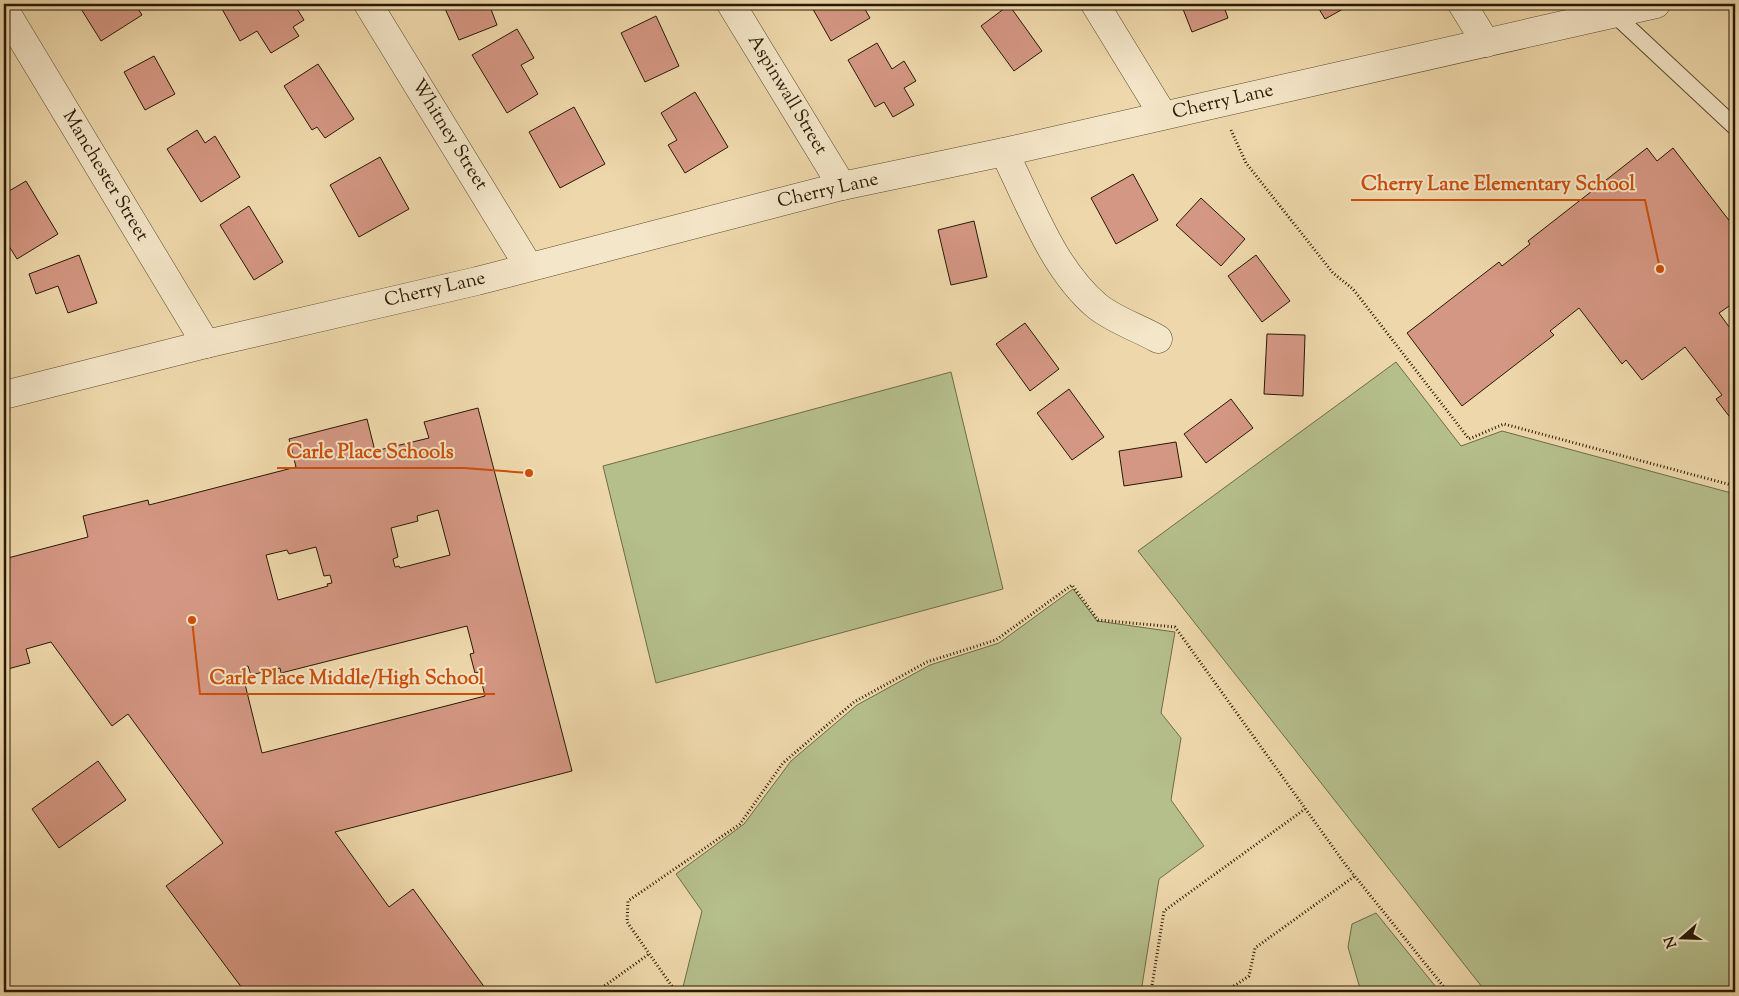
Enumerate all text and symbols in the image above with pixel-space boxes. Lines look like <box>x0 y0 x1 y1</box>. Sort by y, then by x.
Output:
street label: Aspinwall Street <box>740 30 834 161</box>
street label: Whitney Street <box>404 74 494 196</box>
street label: Cherry Lane <box>1170 77 1276 127</box>
street label: Manchester Street <box>55 105 155 247</box>
callout: Cherry Lane Elementary School <box>1351 165 1645 200</box>
street label: Cherry Lane <box>775 166 881 216</box>
text: Cherry Lane Elementary School <box>1361 171 1635 200</box>
street label: Cherry Lane <box>382 265 488 315</box>
callout: Carle Place Schools <box>277 433 464 468</box>
text: Carle Place Schools <box>286 439 454 468</box>
callout: Carle Place Middle/High School <box>200 659 495 694</box>
text: Carle Place Middle/High School <box>210 665 485 694</box>
north arrow <box>1656 914 1706 964</box>
text: N <box>1660 933 1683 950</box>

